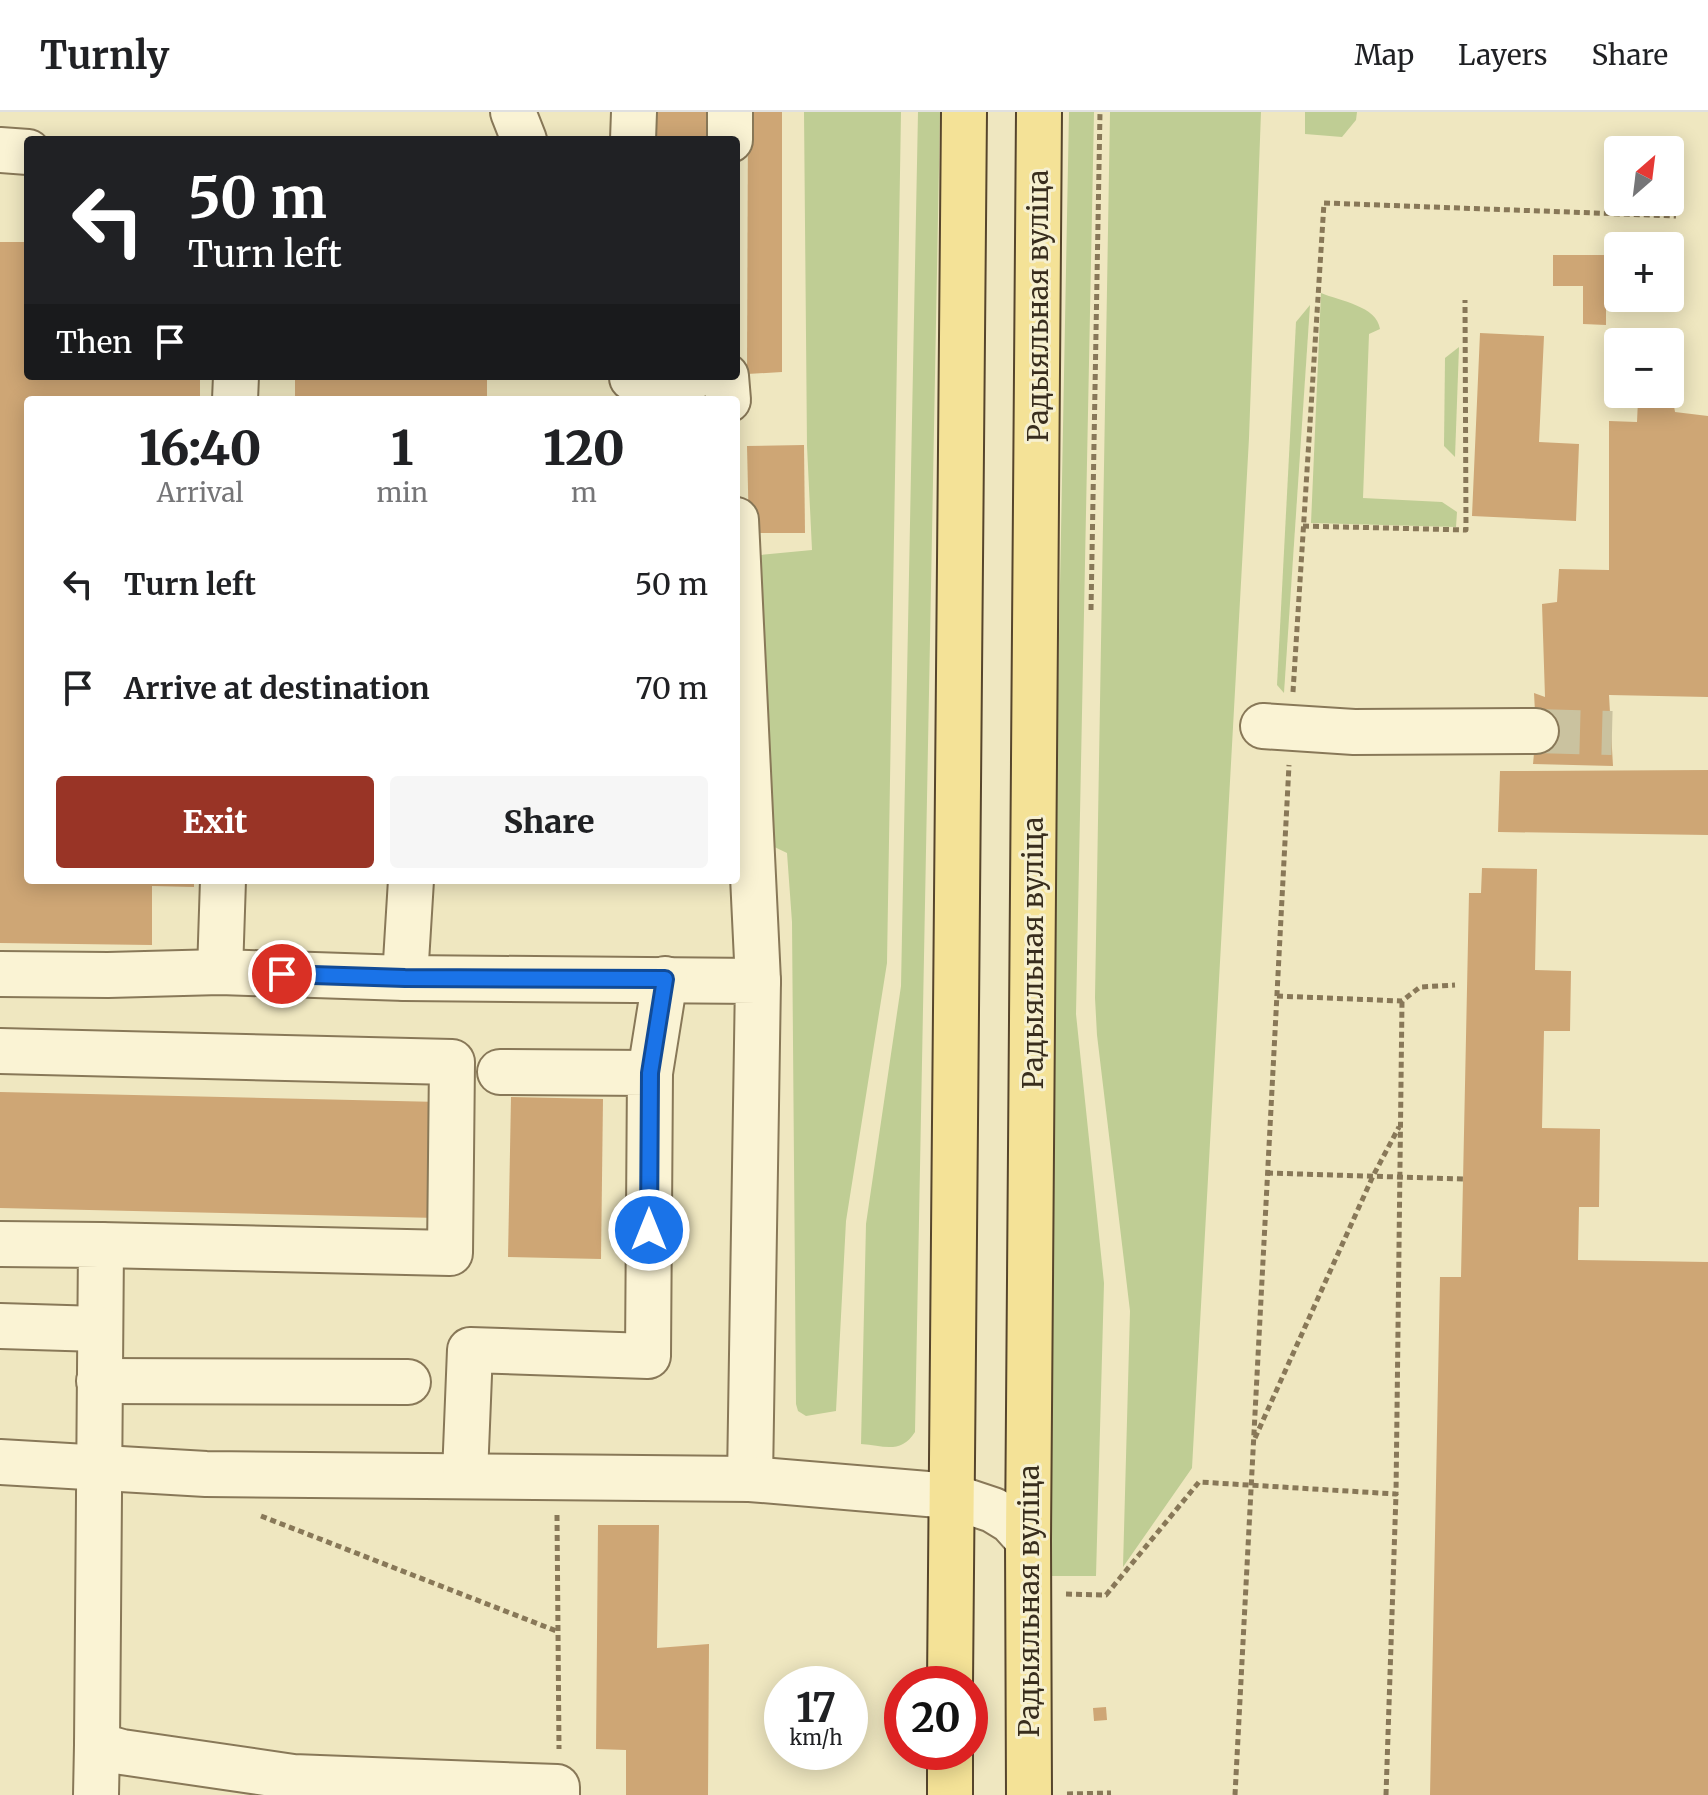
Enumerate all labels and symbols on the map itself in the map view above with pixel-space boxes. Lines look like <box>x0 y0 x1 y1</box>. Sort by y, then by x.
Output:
north arrow <box>1604 136 1684 216</box>
street label: Радыяльная вуліца <box>1020 170 1056 442</box>
street label: Радыяльная вуліца <box>1015 817 1051 1089</box>
pin <box>248 940 316 1008</box>
position arrow <box>607 1188 691 1272</box>
street label: Радыяльная вуліца <box>1011 1465 1047 1737</box>
speed limit sign: 20 <box>884 1666 988 1770</box>

